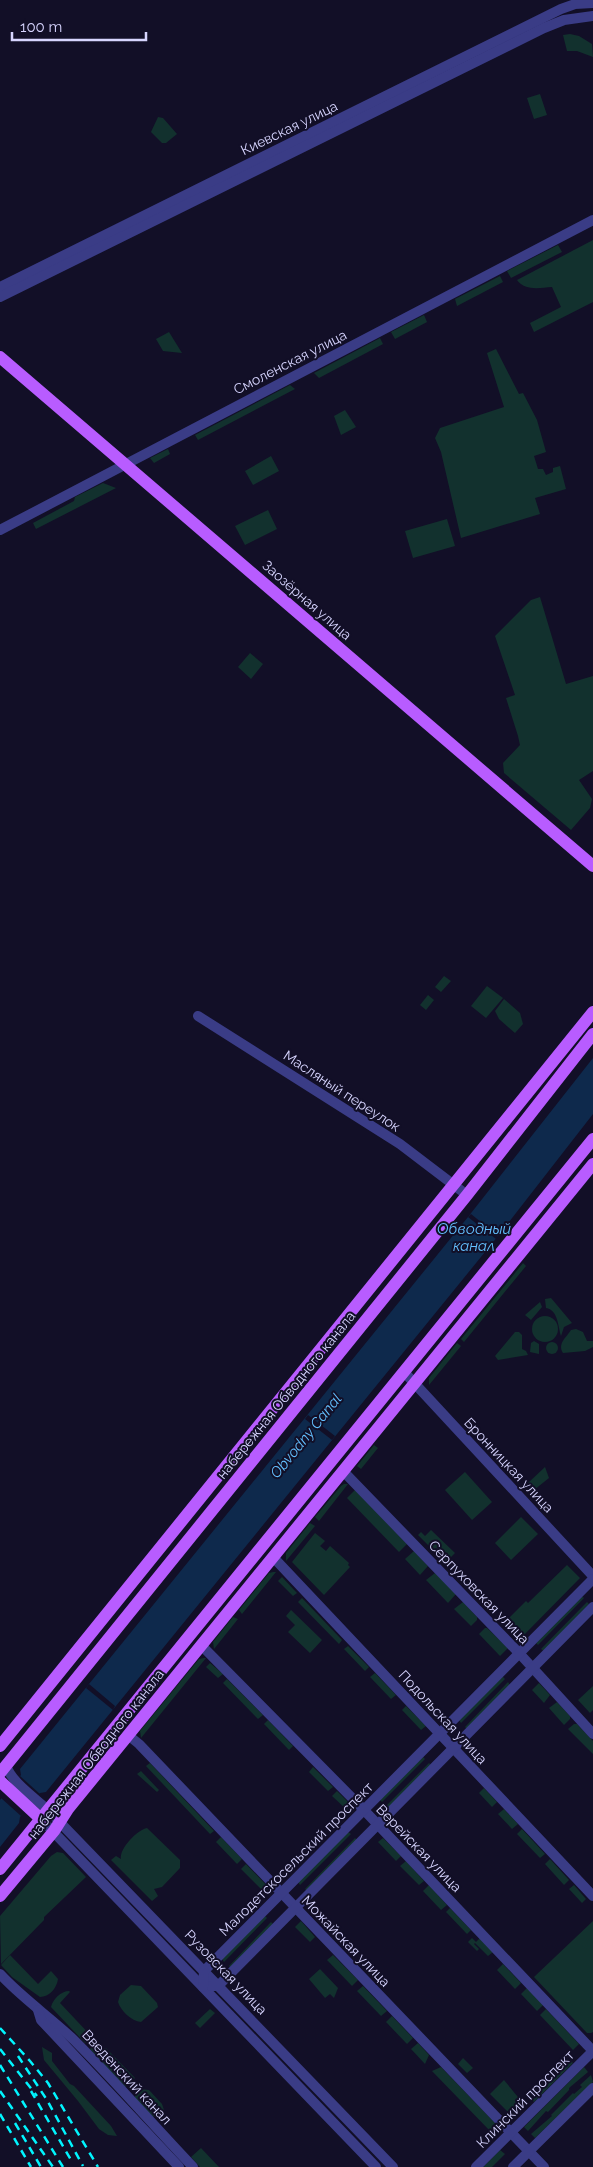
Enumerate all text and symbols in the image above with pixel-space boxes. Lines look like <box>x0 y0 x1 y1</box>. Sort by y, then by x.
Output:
scale bar <box>12 10 146 42</box>
text: 100 m <box>20 18 62 36</box>
street label: Киевская улица <box>238 98 340 158</box>
street label: Смоленская улица <box>231 327 349 397</box>
street label: Заозёрная улица <box>259 557 355 643</box>
street label: Масляный переулок <box>281 1047 403 1135</box>
water label: Обводный канал <box>437 1220 512 1255</box>
street label: набережная Обводного канала <box>214 1308 358 1482</box>
water label: Obvodny Canal <box>266 1390 346 1482</box>
street label: Бронницкая улица <box>461 1414 557 1516</box>
street label: Серпуховская улица <box>425 1537 533 1647</box>
street label: набережная Обводного канала <box>25 1666 167 1842</box>
street label: Подольская улица <box>395 1667 491 1767</box>
street label: Малодетскосельский проспект <box>216 1779 376 1939</box>
street label: Верейская улица <box>373 1801 465 1895</box>
street label: Можайская улица <box>299 1892 393 1990</box>
street label: Рузовская улица <box>182 1926 270 2018</box>
street label: Введенский канал <box>79 2026 175 2128</box>
street label: Клинский проспект <box>473 2047 577 2151</box>

